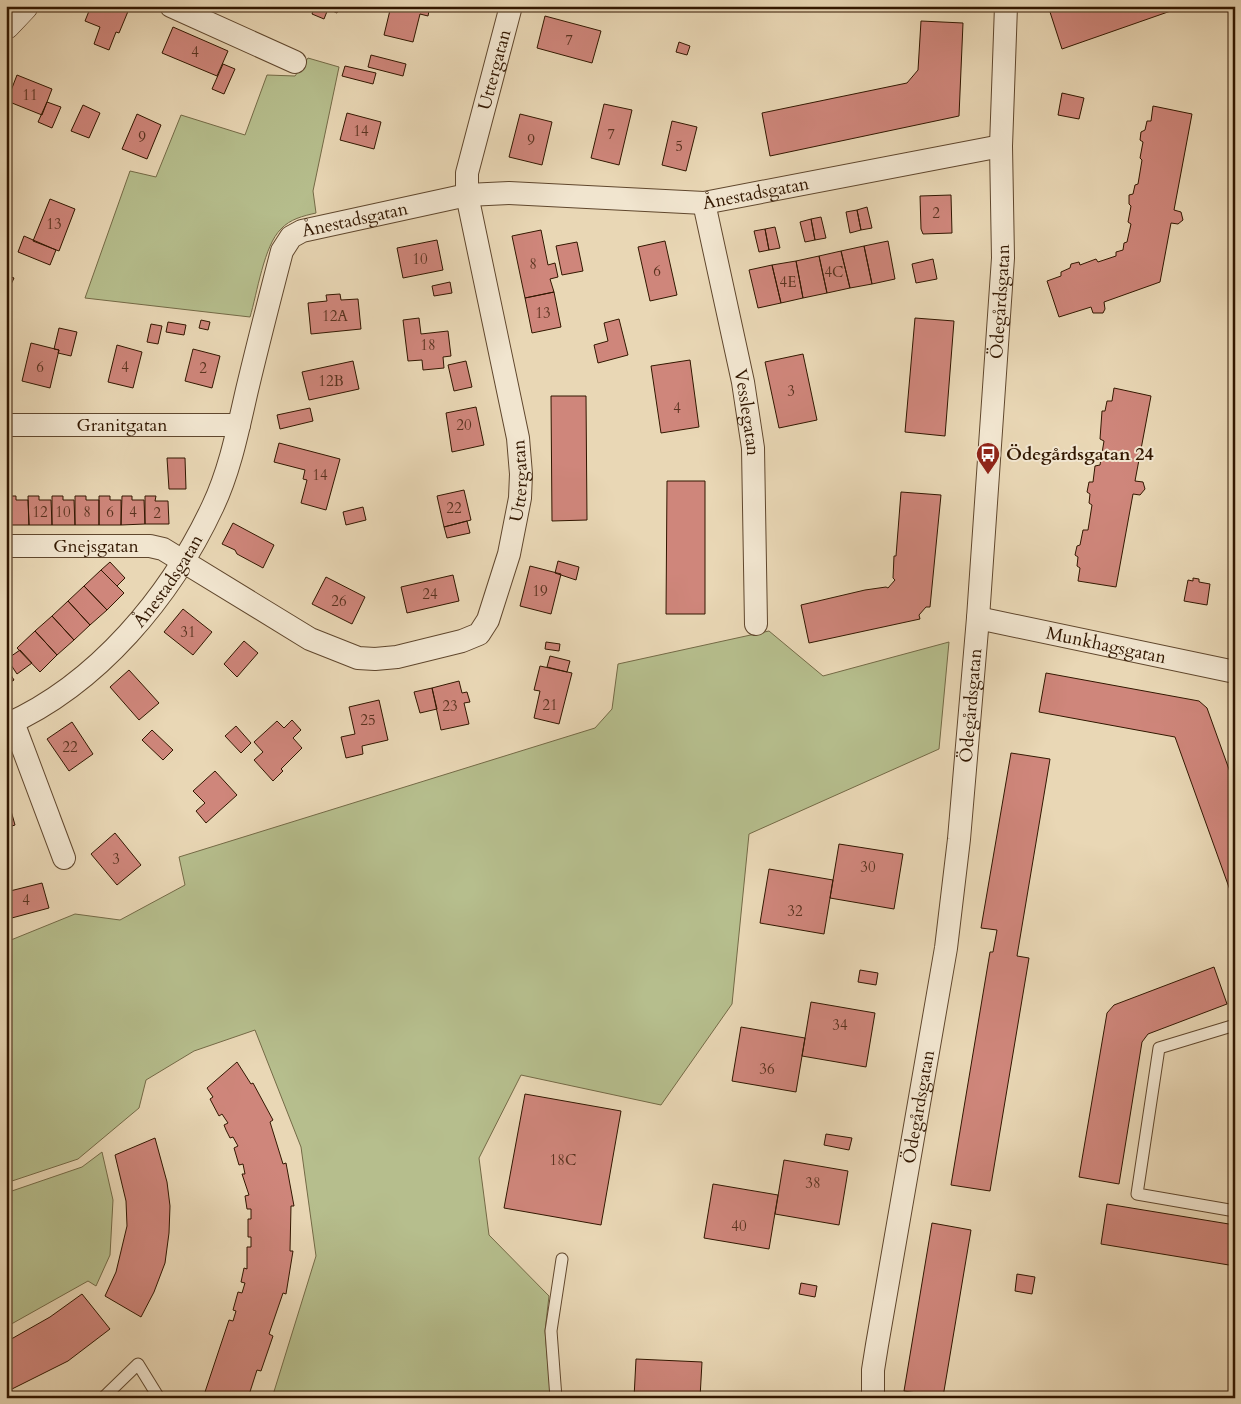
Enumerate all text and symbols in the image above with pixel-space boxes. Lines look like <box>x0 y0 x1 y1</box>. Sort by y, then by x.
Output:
street label: Uttergatan <box>472 26 517 113</box>
house number: 7 <box>565 30 573 50</box>
house number: 4 <box>191 42 199 62</box>
house number: 11 <box>22 85 38 105</box>
house number: 14 <box>353 121 369 141</box>
house number: 7 <box>607 124 615 144</box>
house number: 9 <box>138 127 146 147</box>
house number: 9 <box>527 130 535 150</box>
house number: 5 <box>675 136 683 156</box>
street label: Ånestadsgatan <box>700 171 812 216</box>
street label: Ånestadsgatan <box>299 196 411 244</box>
house number: 2 <box>932 203 940 223</box>
house number: 13 <box>46 214 62 234</box>
street label: Ödegårdsgatan <box>984 243 1016 360</box>
house number: 10 <box>412 249 428 269</box>
house number: 8 <box>529 254 537 274</box>
house number: 6 <box>653 261 661 281</box>
house number: 4C <box>824 262 844 282</box>
house number: 4E <box>780 272 796 292</box>
house number: 13 <box>535 303 551 323</box>
house number: 12A <box>322 306 348 326</box>
house number: 18 <box>420 335 436 355</box>
house number: 6 <box>36 357 44 377</box>
house number: 4 <box>121 357 129 377</box>
house number: 2 <box>199 358 207 378</box>
street label: Vesslegatan <box>728 367 765 457</box>
house number: 12B <box>318 371 344 391</box>
house number: 3 <box>787 381 795 401</box>
house number: 4 <box>673 398 681 418</box>
street label: Granitgatan <box>76 413 168 438</box>
house number: 20 <box>456 415 472 435</box>
street label: Uttergatan <box>504 438 534 524</box>
bus stop icon: Ödegårdsgatan 24 <box>975 441 1001 475</box>
place label: Ödegårdsgatan 24 <box>1006 442 1154 467</box>
house number: 14 <box>312 465 328 485</box>
house number: 22 <box>446 498 462 518</box>
house number: 12 <box>32 502 48 522</box>
house number: 10 <box>55 502 71 522</box>
house number: 8 <box>83 502 91 522</box>
house number: 6 <box>106 502 114 522</box>
house number: 4 <box>129 502 137 522</box>
house number: 2 <box>153 503 161 523</box>
street label: Ånestadsgatan <box>127 529 210 633</box>
street label: Gnejsgatan <box>53 534 139 559</box>
house number: 19 <box>532 581 548 601</box>
house number: 24 <box>422 584 438 604</box>
house number: 26 <box>331 591 347 611</box>
street label: Munkhagsgatan <box>1044 621 1169 670</box>
house number: 31 <box>180 622 196 642</box>
street label: Ödegårdsgatan <box>954 646 988 764</box>
house number: 21 <box>542 695 558 715</box>
house number: 23 <box>442 696 458 716</box>
house number: 25 <box>360 710 376 730</box>
house number: 22 <box>62 737 78 757</box>
house number: 3 <box>112 849 120 869</box>
house number: 30 <box>860 857 876 877</box>
house number: 4 <box>22 890 30 910</box>
house number: 32 <box>787 901 803 921</box>
house number: 34 <box>832 1015 848 1035</box>
street label: Ödegårdsgatan <box>897 1047 941 1166</box>
house number: 36 <box>759 1059 775 1079</box>
house number: 18C <box>550 1150 576 1170</box>
house number: 38 <box>805 1173 821 1193</box>
house number: 40 <box>731 1216 747 1236</box>

